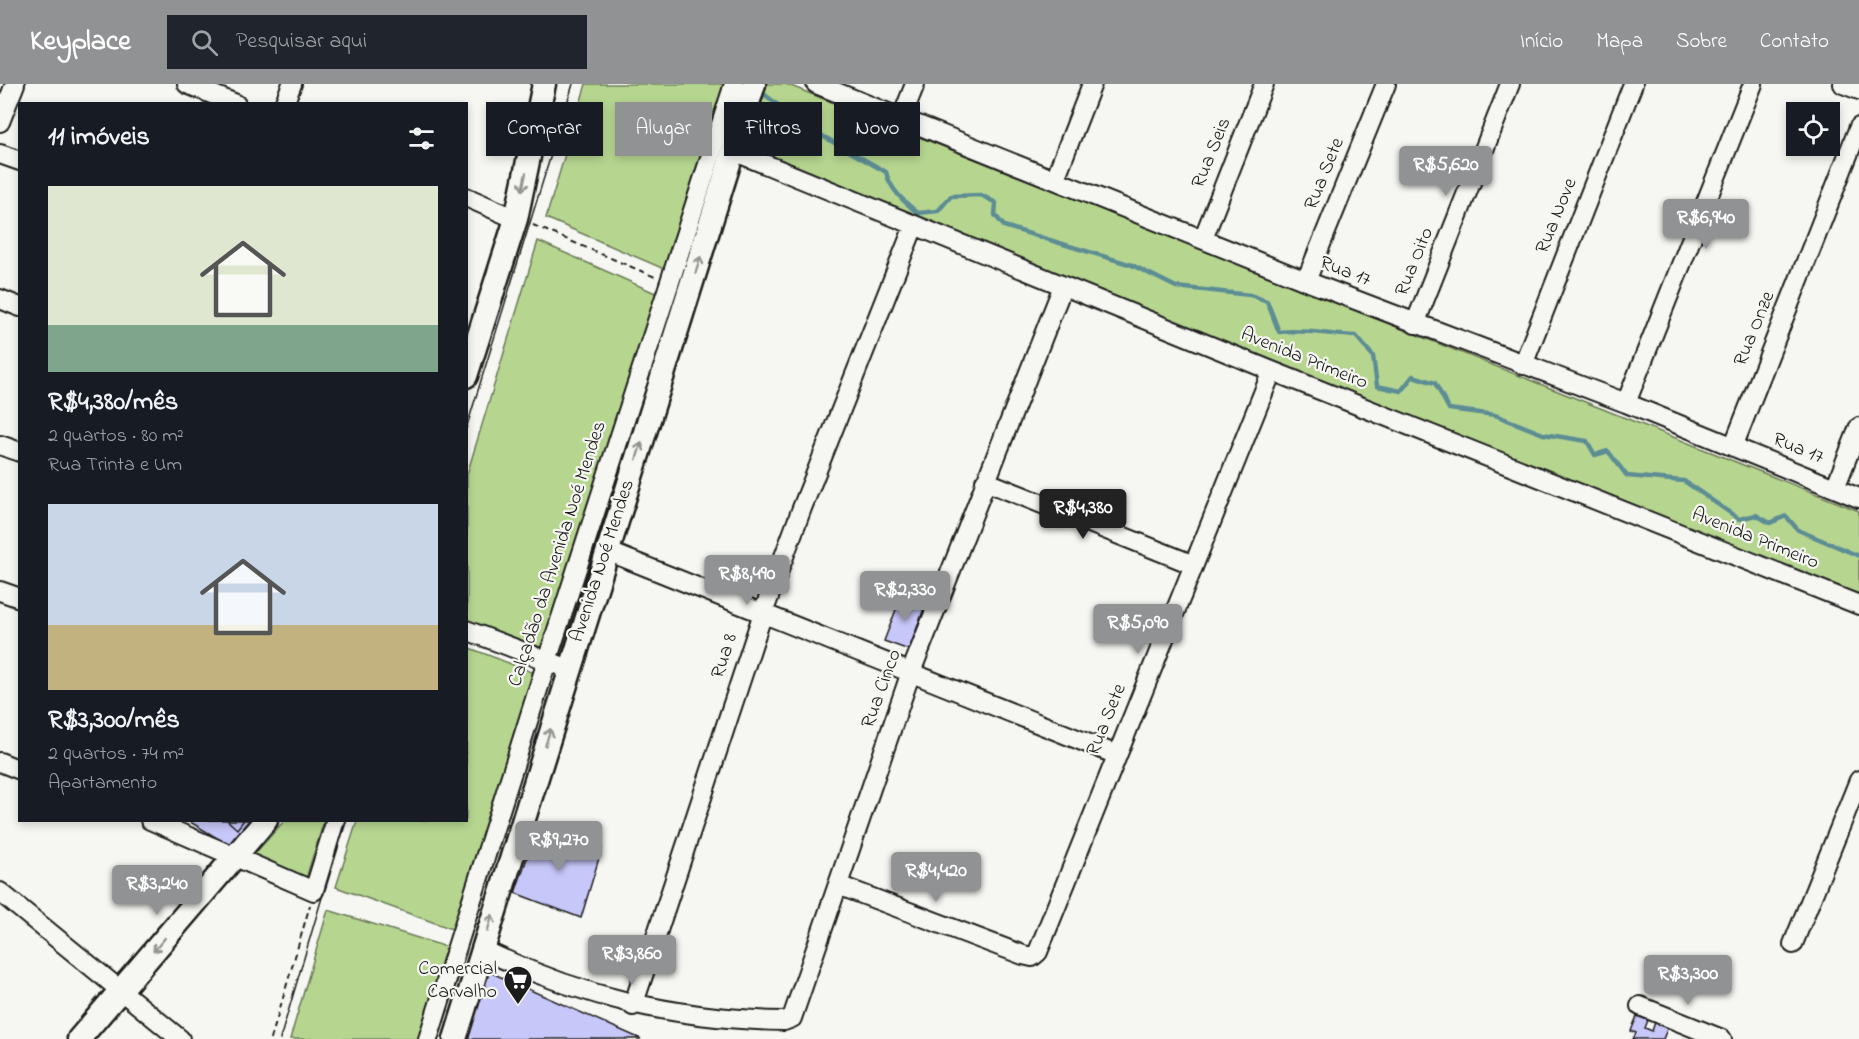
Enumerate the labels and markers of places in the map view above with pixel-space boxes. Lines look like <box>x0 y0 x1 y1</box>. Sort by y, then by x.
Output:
pin: R$5,620 <box>1391 146 1501 197</box>
pin: R$6,940 <box>1651 199 1761 250</box>
pin: R$4,380 <box>1028 489 1138 540</box>
pin: R$8,490 <box>692 555 802 606</box>
pin: R$2,330 <box>850 571 960 622</box>
pin: R$5,090 <box>1083 604 1193 655</box>
pin: R$9,270 <box>504 821 614 872</box>
pin: R$4,420 <box>881 852 991 903</box>
pin: R$3,240 <box>102 865 212 916</box>
pin: R$3,860 <box>577 935 687 986</box>
place label: Comercial Carvalho <box>418 955 497 1007</box>
pin: R$3,300 <box>1633 955 1743 1006</box>
supermarket icon: Comercial Carvalho <box>502 964 534 1006</box>

